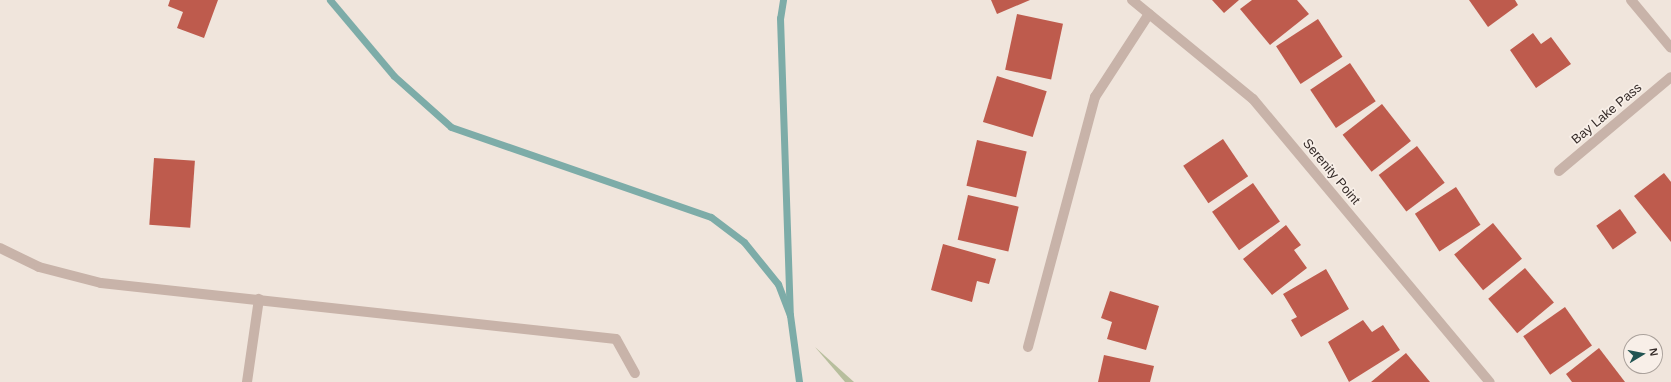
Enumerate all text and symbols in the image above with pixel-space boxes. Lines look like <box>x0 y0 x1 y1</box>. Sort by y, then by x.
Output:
street label: Bay Lake Pass <box>1569 80 1645 148</box>
street label: Serenity Point <box>1299 136 1363 208</box>
north arrow <box>1623 334 1663 374</box>
text: N <box>1647 347 1660 357</box>

